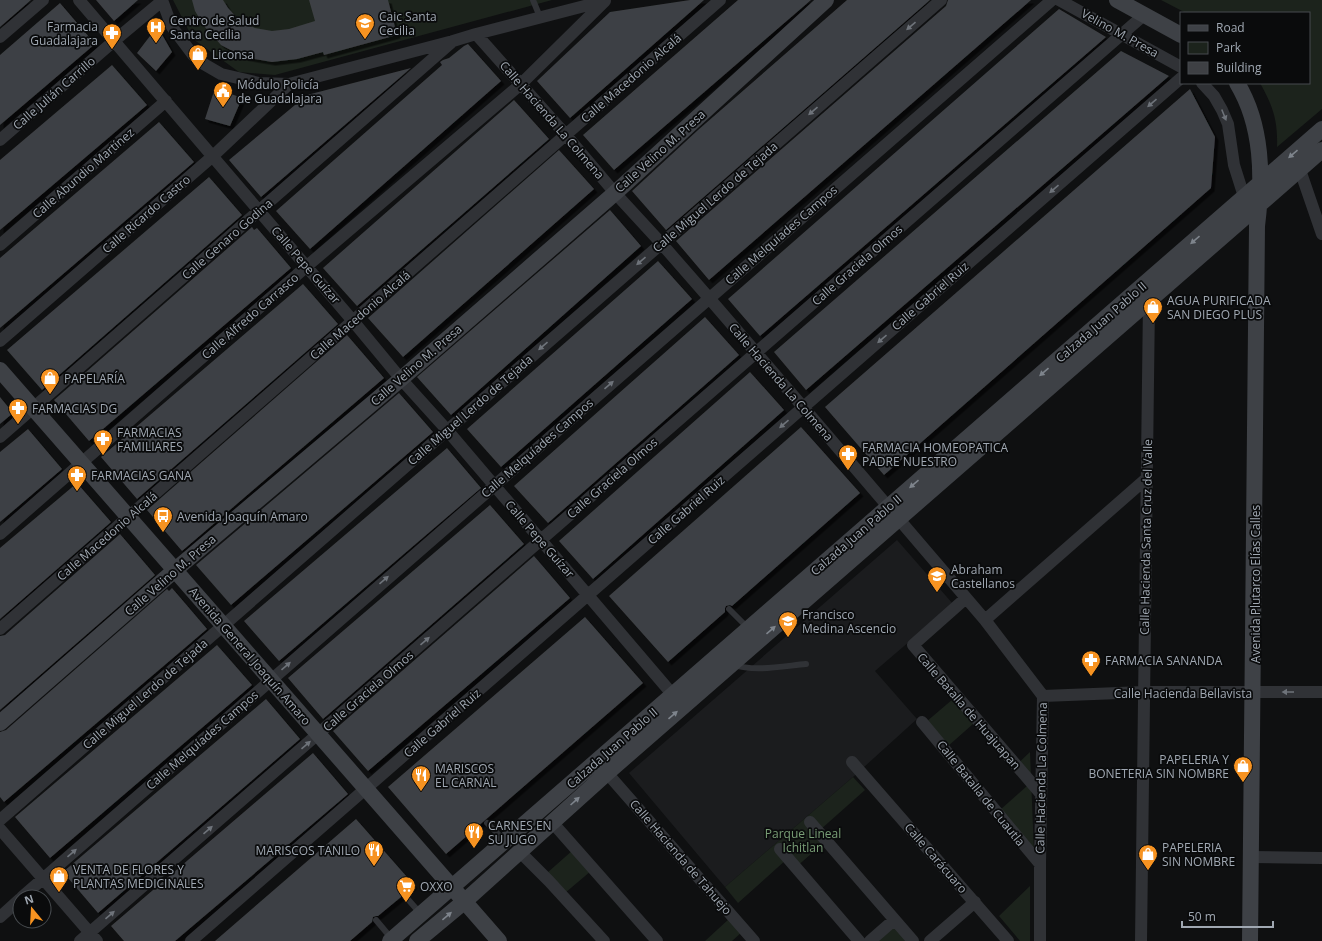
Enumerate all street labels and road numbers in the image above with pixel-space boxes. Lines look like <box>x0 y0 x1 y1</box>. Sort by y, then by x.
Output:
street label: Velino M. Presa <box>1078 5 1162 61</box>
street label: Calle Macedonio Alcalá <box>577 30 685 126</box>
street label: Calle Julián Carrillo <box>9 52 99 134</box>
street label: Calle Hacienda La Colmena <box>496 57 608 183</box>
street label: Calle Velino M. Presa <box>611 106 709 196</box>
street label: Calle Abundio Martínez <box>28 124 138 222</box>
street label: Calle Miguel Lerdo de Tejada <box>649 138 781 256</box>
street label: Calle Ricardo Castro <box>98 171 194 257</box>
street label: Calle Melquíades Campos <box>721 181 841 289</box>
street label: Calle Genaro Godina <box>178 195 276 283</box>
street label: Calle Graciela Olmos <box>808 221 906 309</box>
street label: Calle Pepe Guízar <box>268 223 344 307</box>
street label: Calle Gabriel Ruiz <box>888 257 973 334</box>
street label: Calle Macedonio Alcalá <box>306 267 414 363</box>
street label: Calle Alfredo Carrasco <box>198 269 302 363</box>
street label: Calzada Juan Pablo II <box>1052 278 1150 366</box>
street label: Calle Hacienda La Colmena <box>725 319 837 445</box>
street label: Calle Velino M. Presa <box>367 320 465 410</box>
street label: Calle Miguel Lerdo de Tejada <box>404 351 536 469</box>
street label: Calle Melquíades Campos <box>477 394 597 502</box>
street label: Calle Graciela Olmos <box>563 434 661 522</box>
street label: Calle Hacienda Santa Cruz del Valle <box>1136 439 1156 635</box>
street label: Calle Gabriel Ruiz <box>644 471 729 548</box>
street label: Calle Macedonio Alcalá <box>53 488 161 584</box>
street label: Calzada Juan Pablo II <box>807 491 905 579</box>
street label: Calle Pepe Guízar <box>502 497 578 581</box>
street label: Avenida Plutarco Elías Calles <box>1247 505 1264 663</box>
street label: Calle Velino M. Presa <box>121 530 219 620</box>
street label: Avenida General Joaquín Amaro <box>185 583 315 729</box>
street label: Calle Miguel Lerdo de Tejada <box>79 635 211 753</box>
street label: Calle Graciela Olmos <box>319 647 417 735</box>
street label: Calle Batalla de Huajuapan <box>913 649 1025 773</box>
street label: Calle Gabriel Ruiz <box>400 684 485 761</box>
street label: Calle Hacienda Bellavista <box>1114 685 1252 702</box>
street label: Calle Melquíades Campos <box>142 686 262 794</box>
street label: Calle Hacienda La Colmena <box>1031 702 1051 854</box>
street label: Calzada Juan Pablo II <box>563 704 661 792</box>
street label: Calle Batalla de Cuautla <box>933 737 1029 849</box>
street label: Calle Hacienda de Tahuejo <box>626 796 736 918</box>
street label: Calle Carácuaro <box>901 819 971 897</box>

